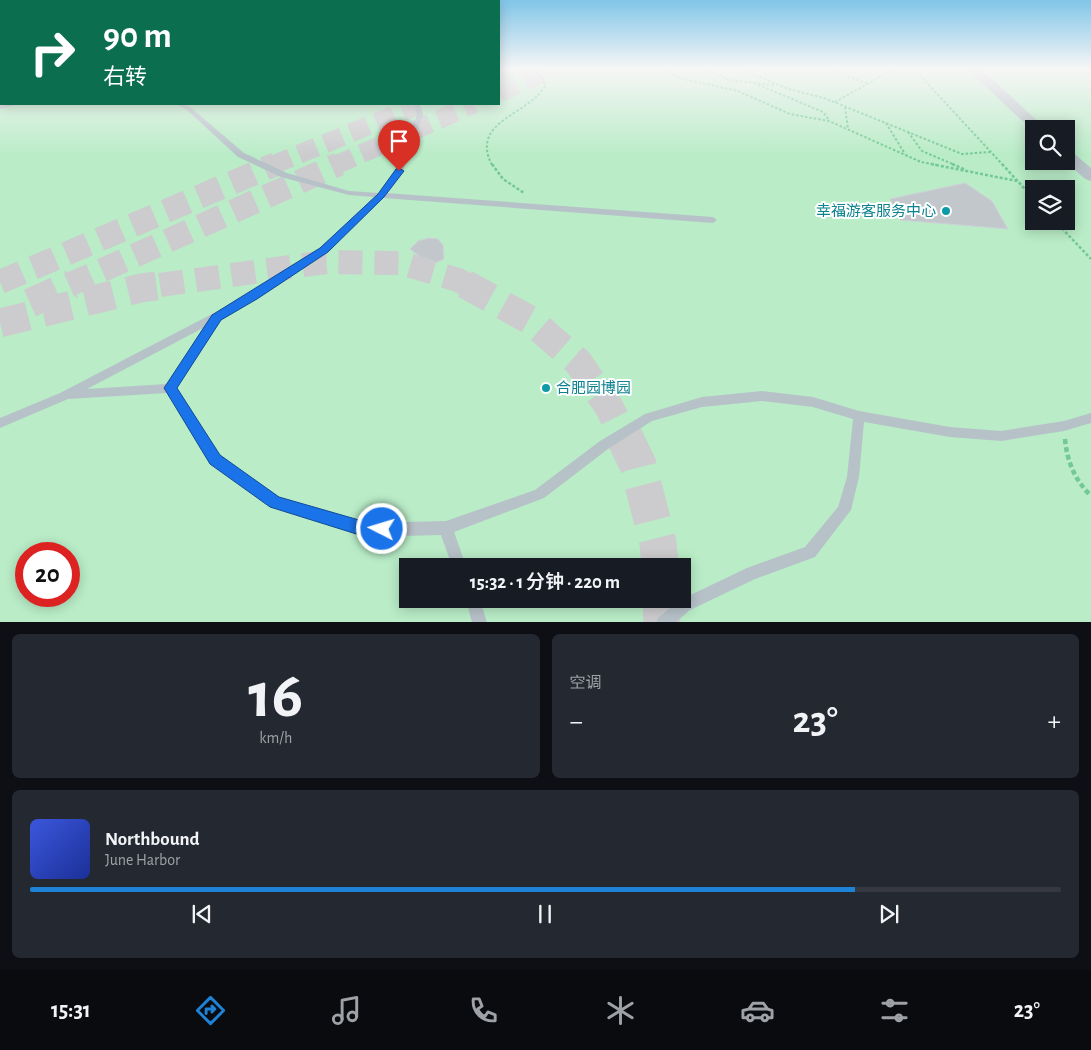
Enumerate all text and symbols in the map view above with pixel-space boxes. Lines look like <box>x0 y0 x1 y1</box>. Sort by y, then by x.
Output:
text: 90 m <box>103 19 172 54</box>
icon: right <box>20 20 85 85</box>
text: 右转 <box>103 66 147 88</box>
pin <box>378 120 420 171</box>
map controls <box>1025 120 1075 230</box>
button: search <box>1025 120 1075 170</box>
icon: arrive <box>385 127 413 155</box>
button: layers <box>1025 180 1075 230</box>
place label: 幸福游客服务中心 <box>816 203 936 219</box>
marker: 幸福游客服务中心 <box>940 205 952 217</box>
place label: 合肥园博园 <box>556 379 631 396</box>
marker: 合肥园博园 <box>540 382 552 394</box>
position arrow <box>355 502 407 554</box>
speed limit sign: 20 <box>15 542 80 607</box>
text: 15:32 · 1 分钟 · 220 m <box>470 573 620 592</box>
text: 16 <box>248 664 303 729</box>
text: 空调 <box>570 675 602 691</box>
text: 23° <box>793 702 838 740</box>
text: − <box>570 708 583 736</box>
text: + <box>1048 708 1061 736</box>
text: km/h <box>259 730 292 746</box>
text: Northbound <box>105 830 200 849</box>
text: June Harbor <box>105 852 180 868</box>
icon: previous <box>188 900 216 928</box>
icon: pause <box>531 900 559 928</box>
icon: next <box>875 900 903 928</box>
icon: directions <box>193 993 228 1028</box>
icon: music <box>329 993 364 1028</box>
icon: phone <box>466 993 501 1028</box>
icon: climate <box>603 993 638 1028</box>
icon: car <box>740 993 775 1028</box>
icon: filters <box>877 993 912 1028</box>
text: 15:31 <box>51 999 91 1021</box>
text: 23° <box>1014 999 1040 1021</box>

